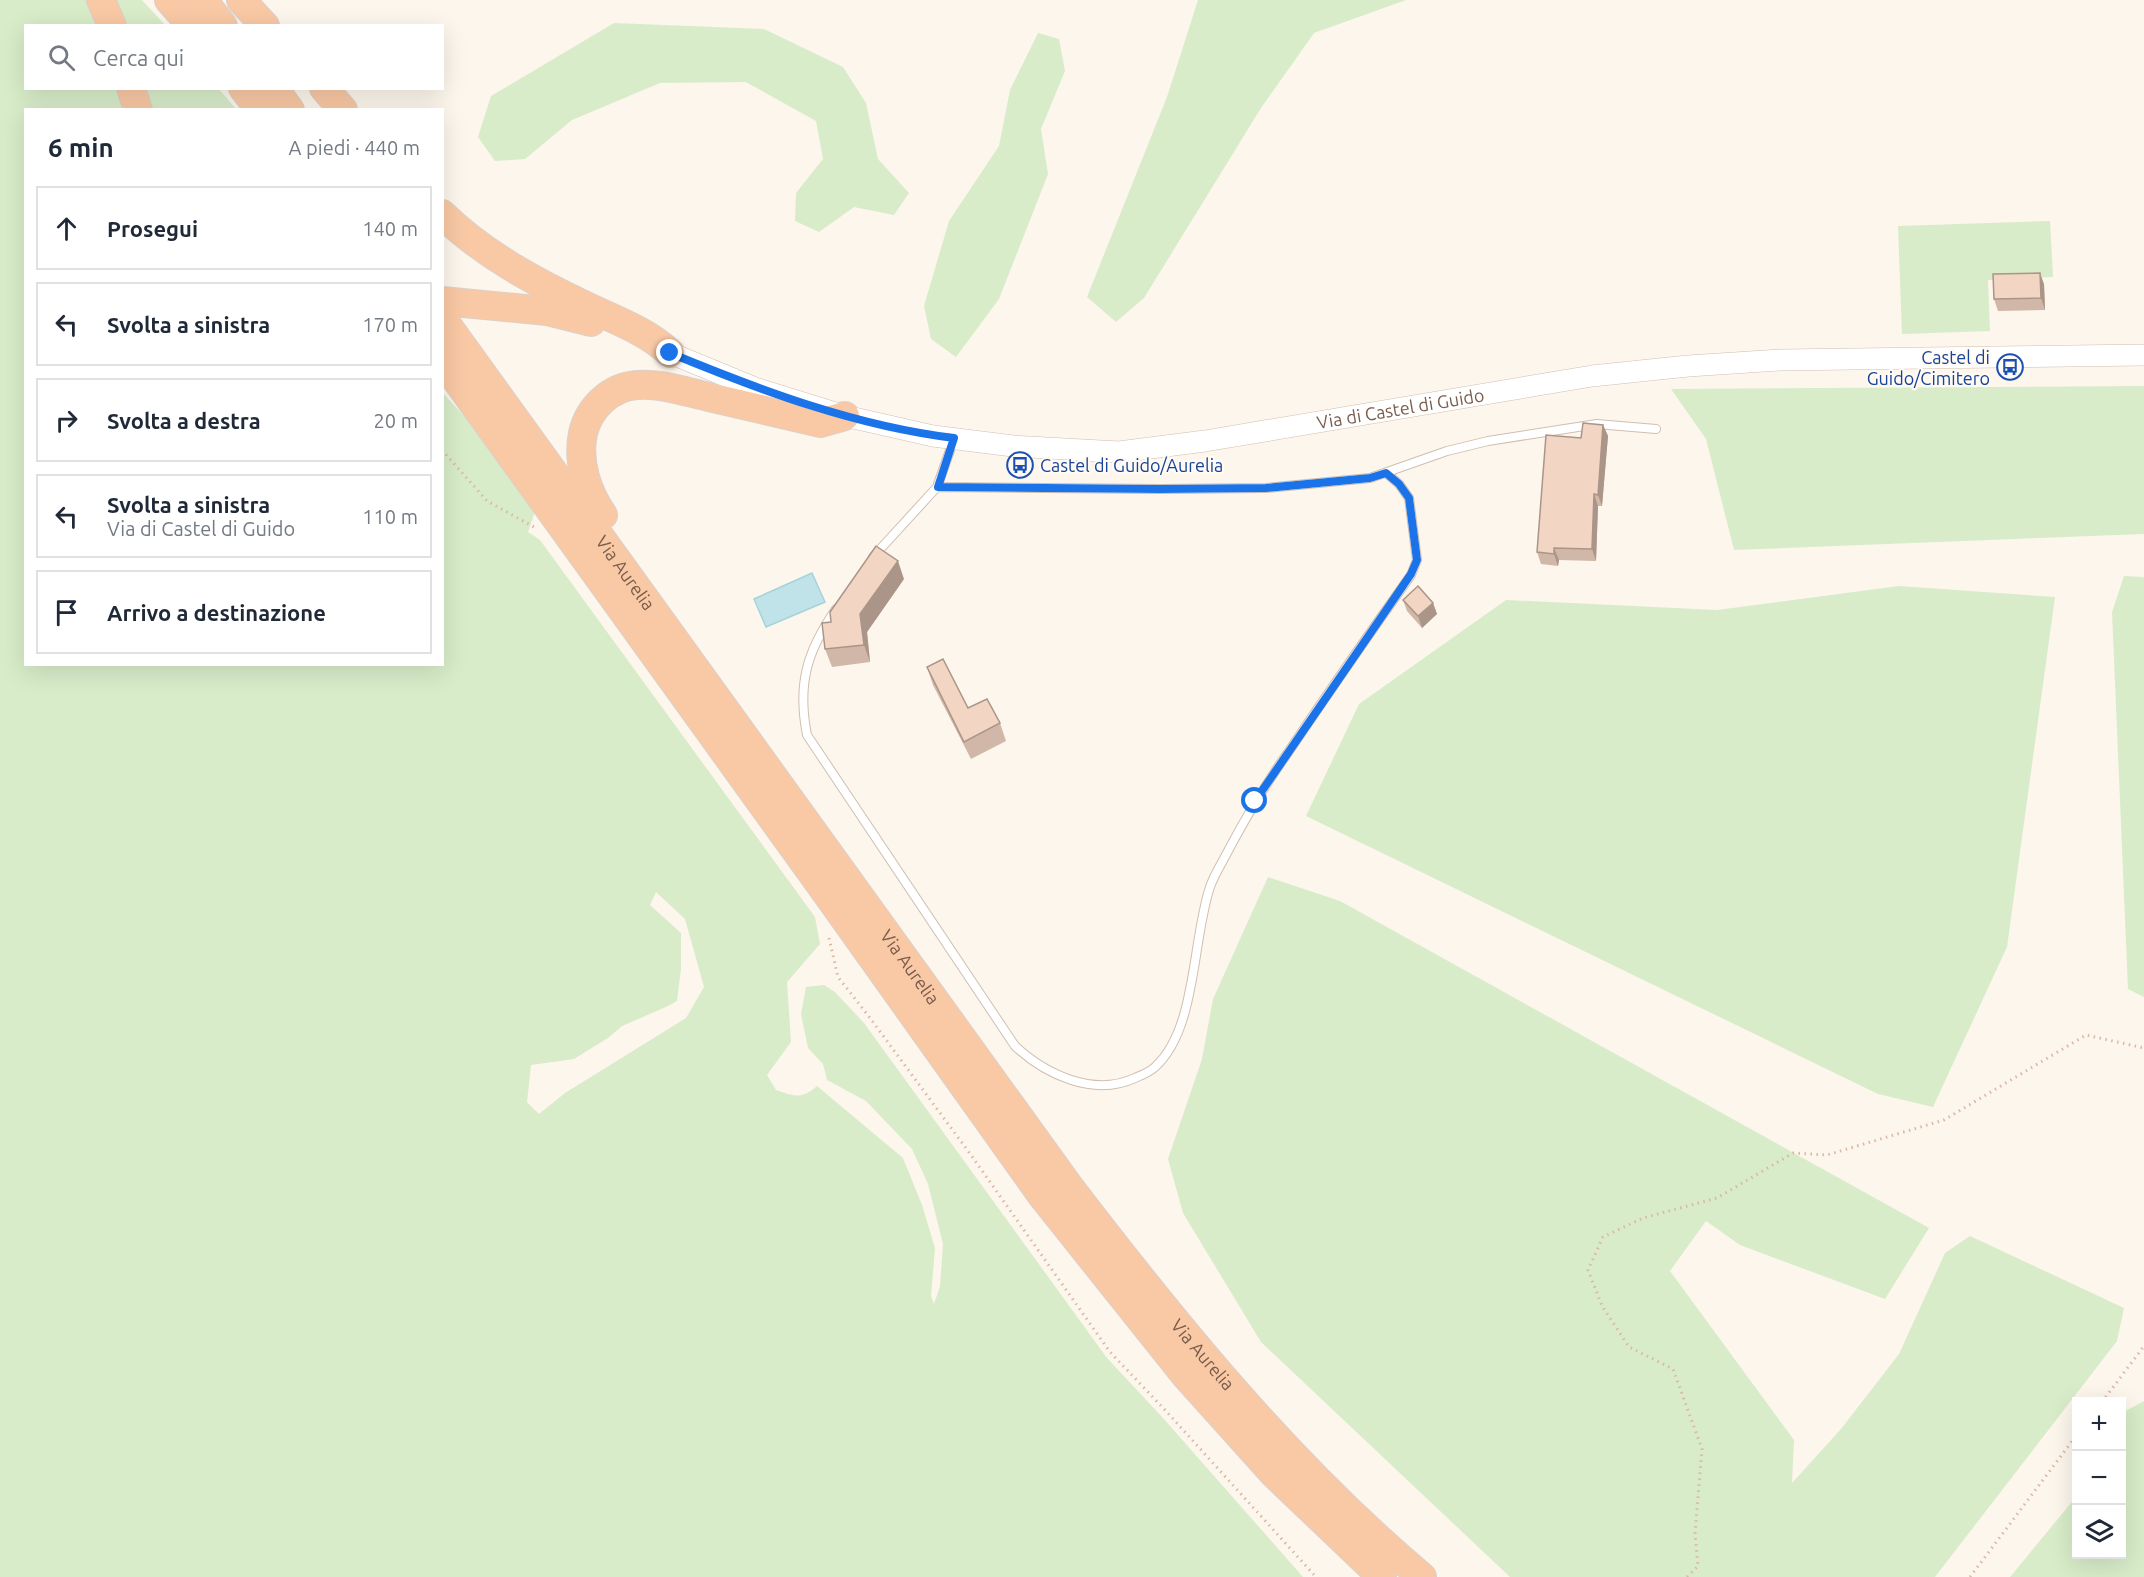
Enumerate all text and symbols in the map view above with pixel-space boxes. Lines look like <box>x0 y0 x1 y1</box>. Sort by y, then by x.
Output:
search box <box>24 24 444 90</box>
icon: search <box>45 41 78 74</box>
text: Cerca qui <box>93 45 184 70</box>
text: 6 min <box>48 133 114 162</box>
text: A piedi · 440 m <box>289 136 420 159</box>
icon: ahead <box>50 212 83 245</box>
text: Prosegui <box>107 216 198 241</box>
text: 140 m <box>362 217 418 240</box>
icon: left <box>50 308 83 341</box>
text: Svolta a sinistra <box>107 312 270 337</box>
text: 170 m <box>362 313 418 336</box>
route end <box>656 339 682 365</box>
place label: Castel di Guido/Cimitero <box>1867 347 1990 388</box>
bus stop icon: Castel di Guido/Cimitero <box>1995 352 2025 382</box>
street label: Via di Castel di Guido <box>1315 384 1486 432</box>
icon: right <box>50 404 83 437</box>
text: Svolta a destra <box>107 408 261 433</box>
text: 20 m <box>374 409 418 432</box>
bus stop icon: Castel di Guido/Aurelia <box>1005 450 1035 480</box>
place label: Castel di Guido/Aurelia <box>1040 455 1223 475</box>
text: Svolta a sinistra <box>107 492 270 517</box>
icon: left <box>50 500 83 533</box>
text: 110 m <box>362 505 418 528</box>
text: Via di Castel di Guido <box>107 517 295 540</box>
street label: Via Aurelia <box>592 532 659 614</box>
icon: arrive <box>50 596 83 629</box>
text: Arrivo a destinazione <box>107 600 326 625</box>
route start <box>1241 787 1267 813</box>
street label: Via Aurelia <box>877 926 944 1008</box>
street label: Via Aurelia <box>1168 1315 1239 1394</box>
map controls <box>2072 1397 2126 1559</box>
button: + <box>2072 1397 2126 1451</box>
button: − <box>2072 1451 2126 1505</box>
button: layers <box>2072 1505 2126 1559</box>

